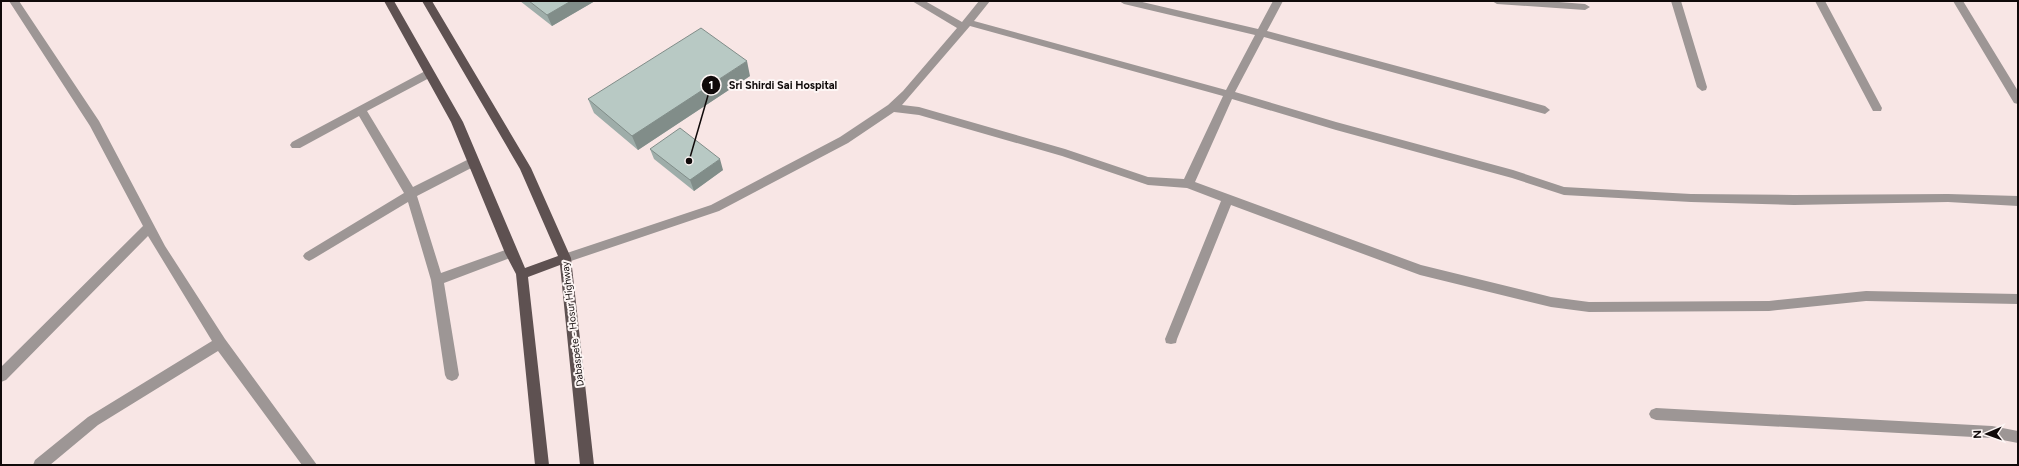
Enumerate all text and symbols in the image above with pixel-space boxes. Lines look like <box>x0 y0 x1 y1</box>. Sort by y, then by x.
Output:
callout: Sri Shirdi Sai Hospital <box>701 73 845 96</box>
text: 1 <box>708 78 714 92</box>
text: Sri Shirdi Sai Hospital <box>729 79 838 92</box>
street label: Dabaspete - Hosur Highway <box>558 260 587 387</box>
north arrow <box>1967 414 2007 454</box>
text: N <box>1971 430 1984 439</box>

